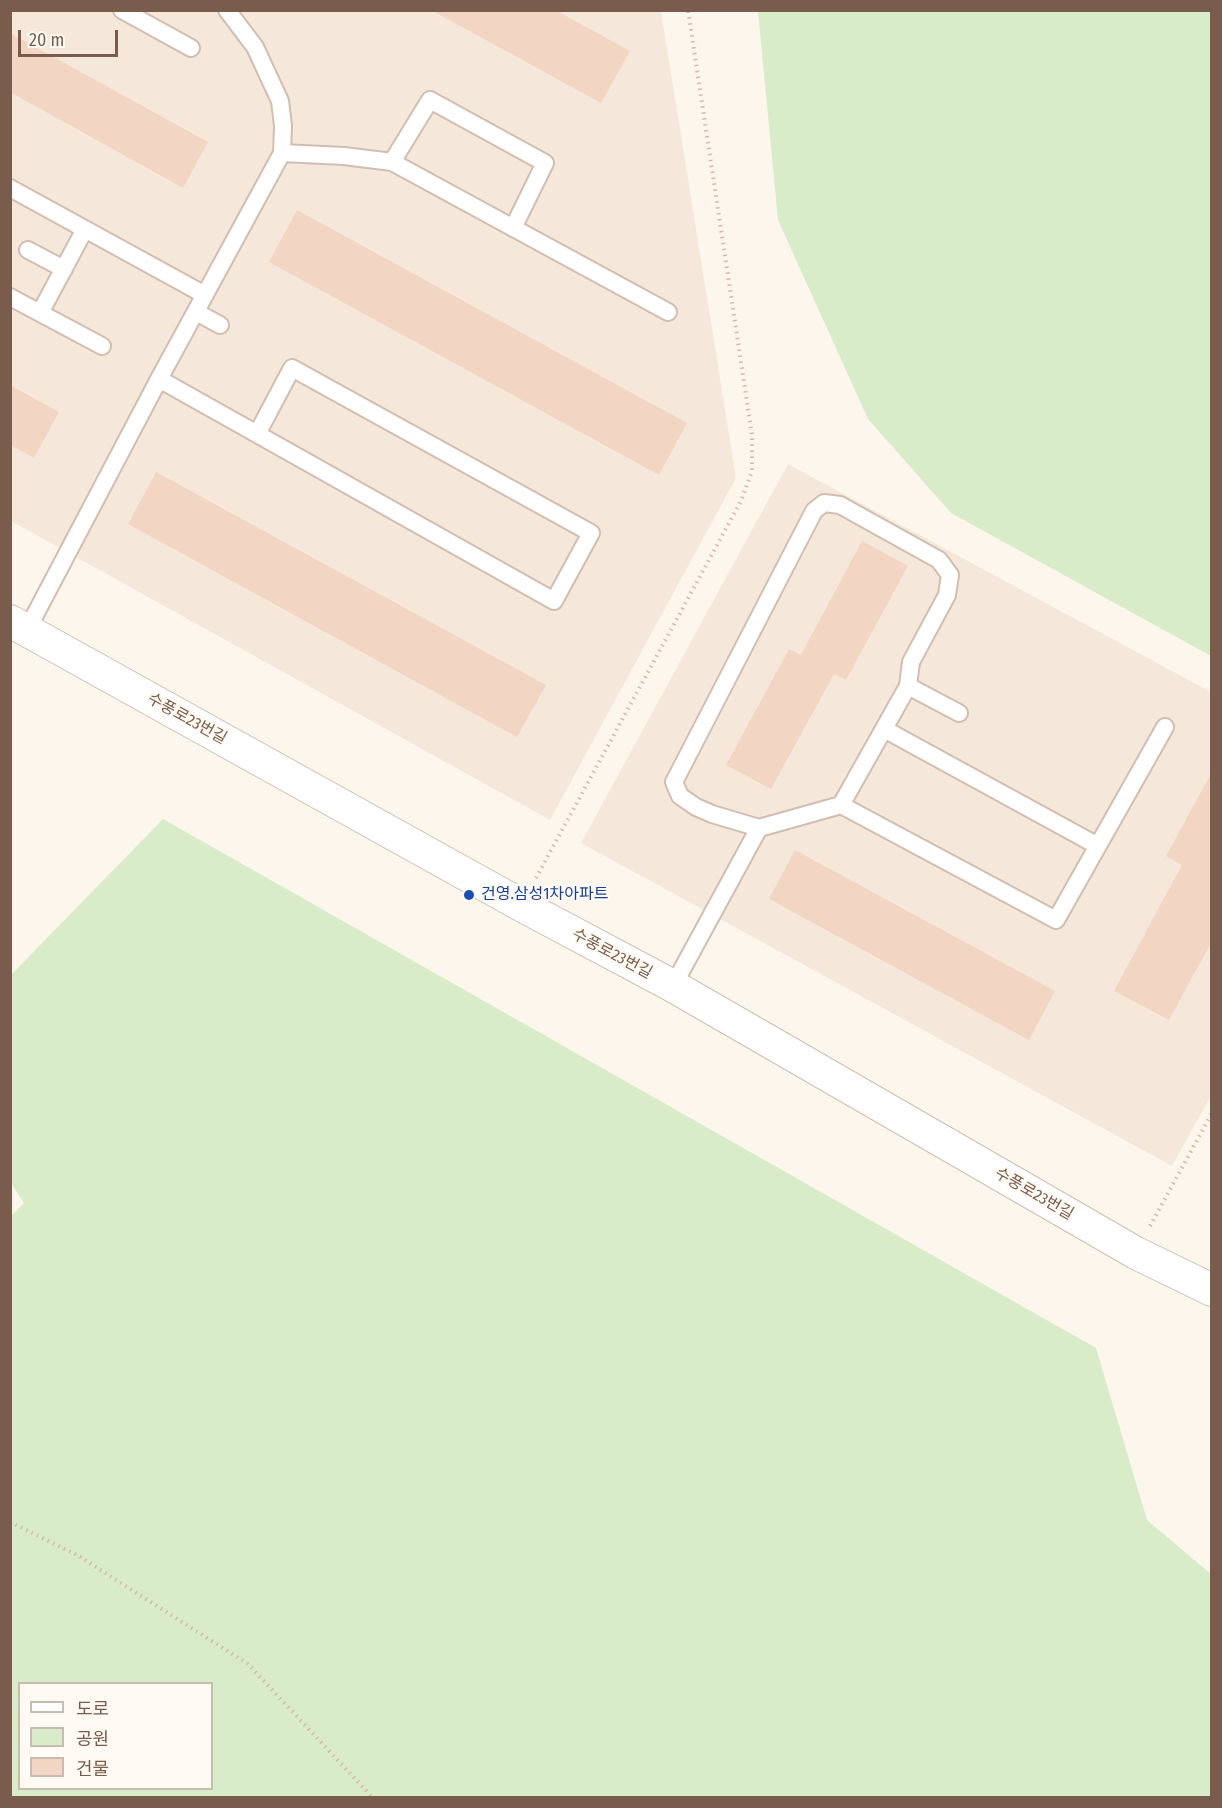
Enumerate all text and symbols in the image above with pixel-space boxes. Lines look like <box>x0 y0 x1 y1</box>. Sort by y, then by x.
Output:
scale bar <box>21 18 122 56</box>
text: 20 m <box>29 29 64 51</box>
street label: 수풍로23번길 <box>144 689 230 749</box>
place label: 건영.삼성1차아파트 <box>481 885 608 905</box>
marker: 건영.삼성1차아파트 <box>462 888 476 902</box>
street label: 수풍로23번길 <box>569 925 655 983</box>
street label: 수풍로23번길 <box>991 1164 1077 1224</box>
legend <box>18 1682 213 1790</box>
text: 도로 <box>76 1698 109 1720</box>
text: 공원 <box>76 1728 109 1750</box>
text: 건물 <box>76 1758 109 1780</box>

